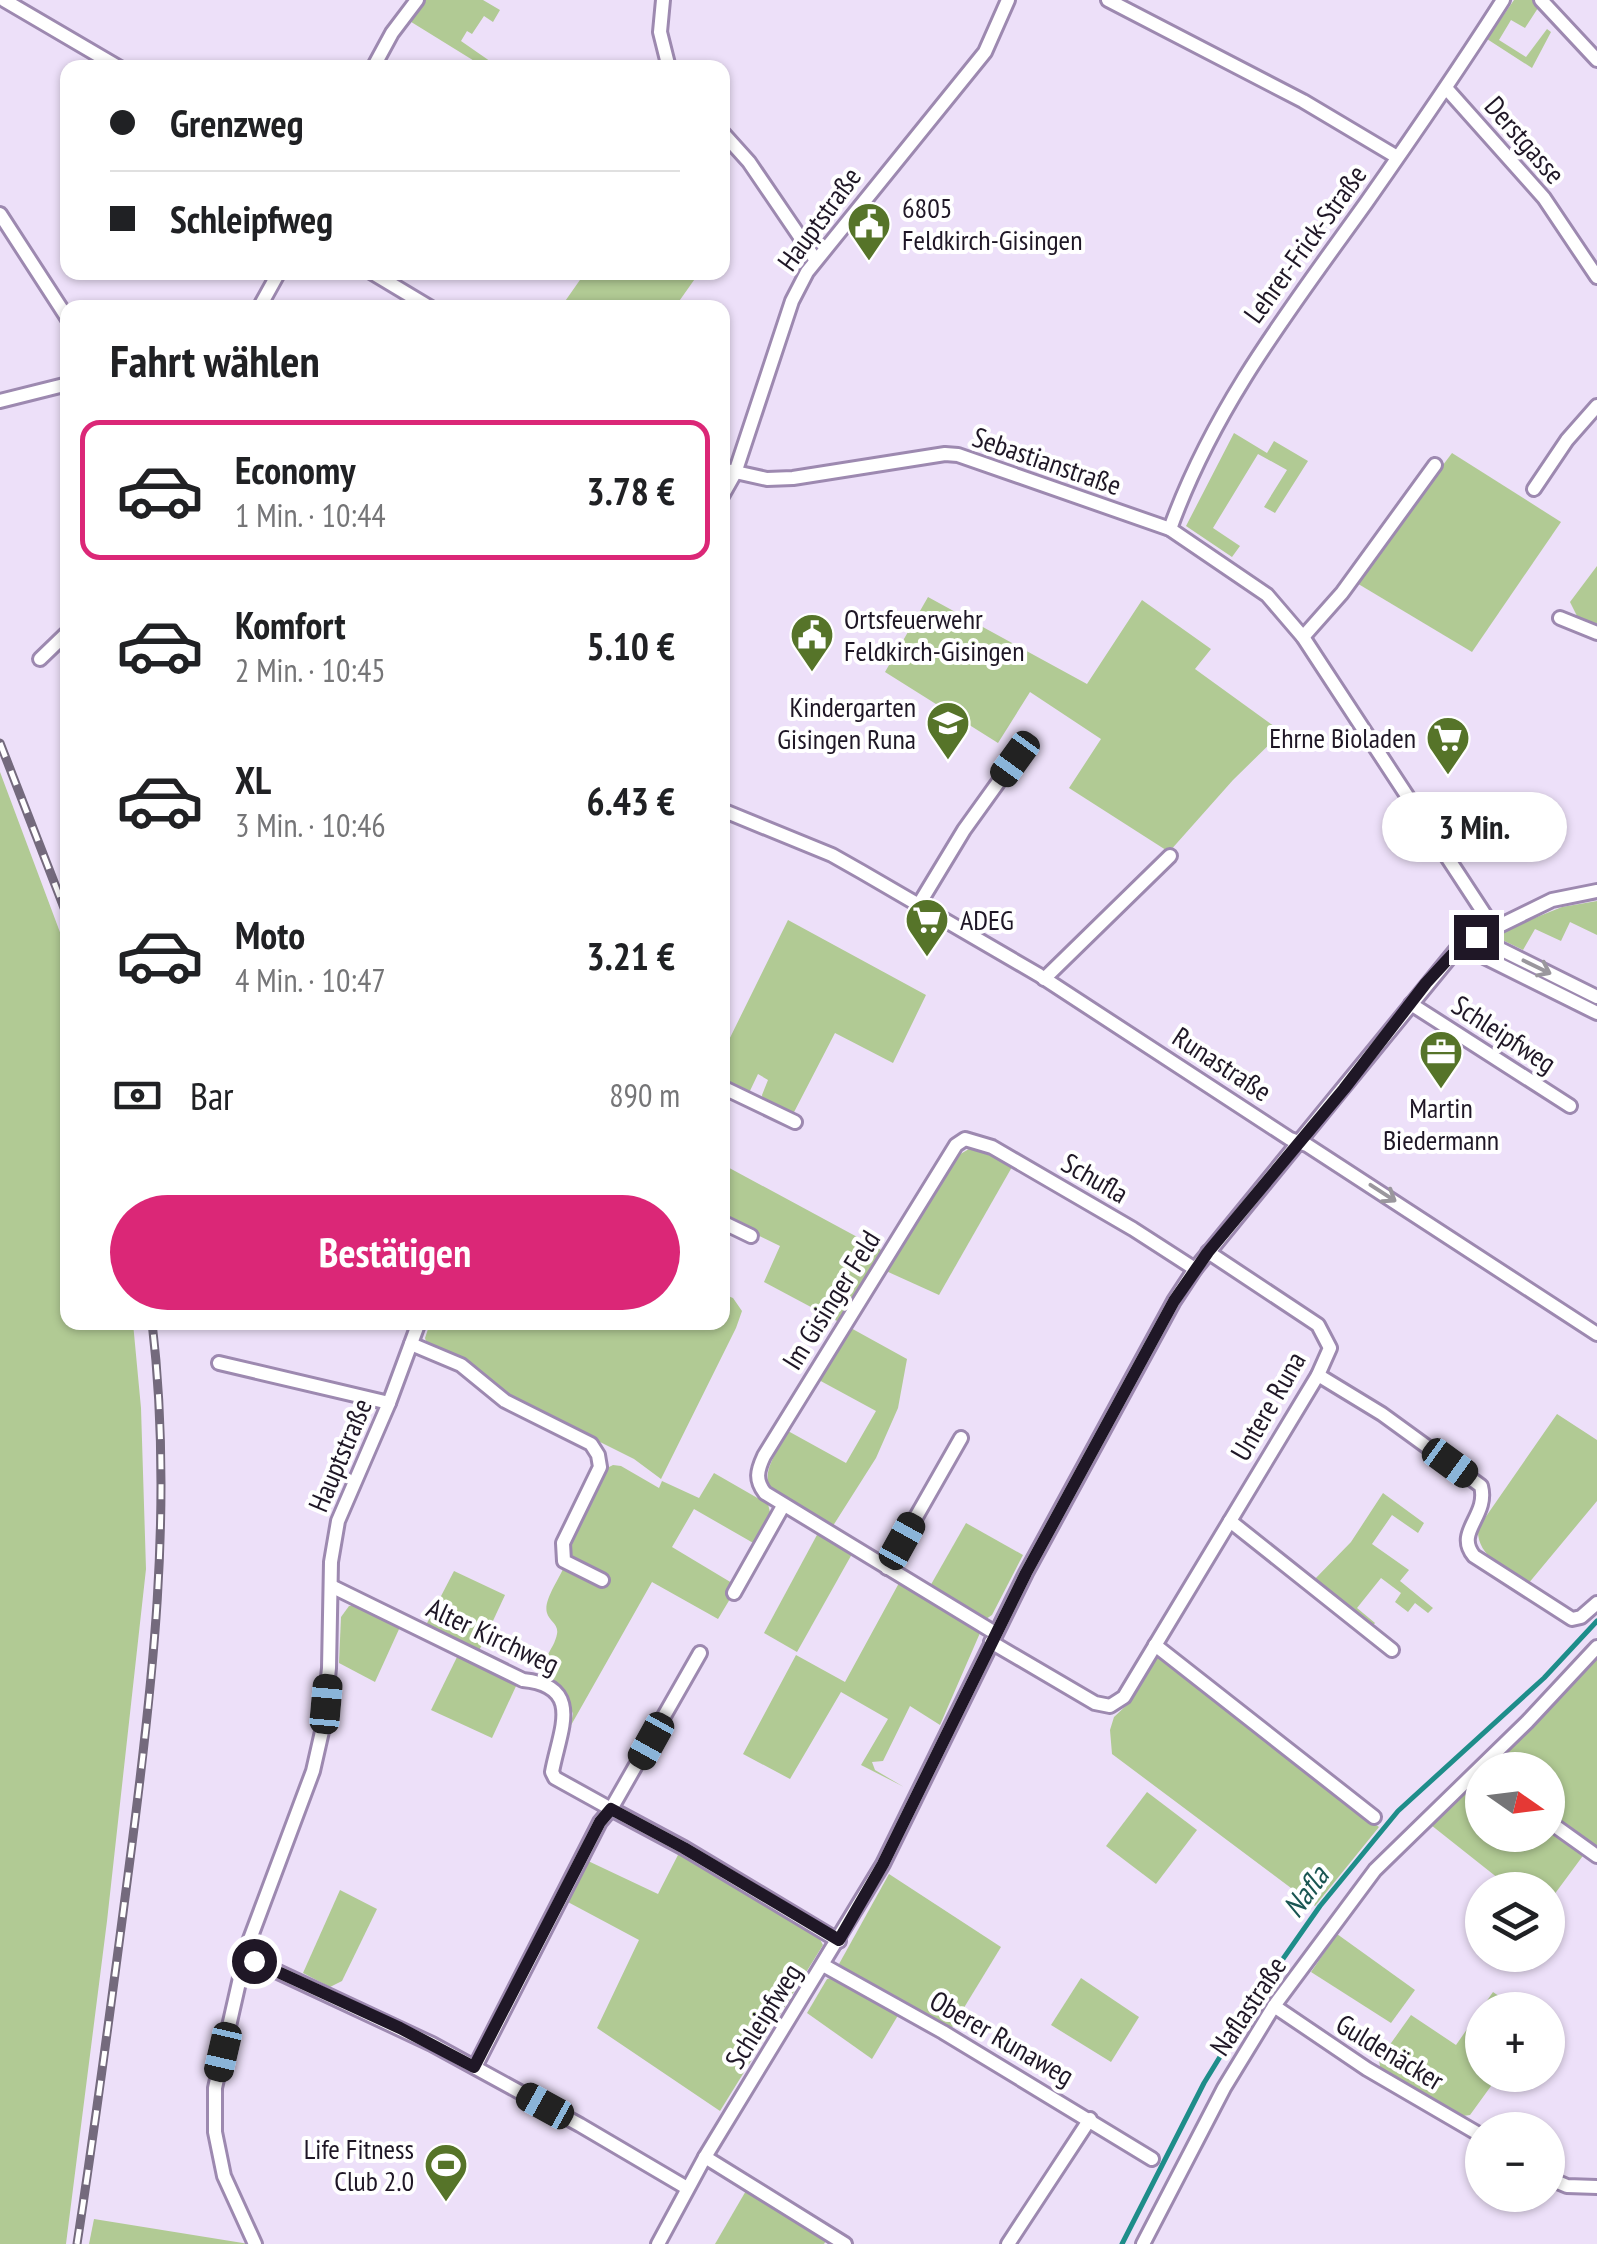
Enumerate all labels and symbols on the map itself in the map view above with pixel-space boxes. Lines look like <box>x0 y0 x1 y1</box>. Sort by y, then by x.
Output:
street label: Derstgasse <box>1477 88 1574 191</box>
street label: Lehrer-Frick-Straße <box>1235 157 1374 330</box>
street label: Hauptstraße <box>769 159 869 278</box>
place label: 6805 Feldkirch-Gisingen <box>902 189 1082 258</box>
public building icon: 6805 Feldkirch-Gisingen <box>846 201 892 262</box>
street label: Sebastianstraße <box>968 418 1126 503</box>
place label: Ortsfeuerwehr Feldkirch-Gisingen <box>844 600 1024 669</box>
public building icon: Ortsfeuerwehr Feldkirch-Gisingen <box>789 612 835 673</box>
place label: Kindergarten Gisingen Runa <box>777 688 916 757</box>
school or university icon: Kindergarten Gisingen Runa <box>925 700 971 761</box>
supermarket icon: Ehrne Bioladen <box>1425 715 1471 776</box>
place label: Ehrne Bioladen <box>1269 719 1416 756</box>
car <box>985 726 1045 792</box>
callout: 3 Min. <box>1384 792 1568 862</box>
supermarket icon: ADEG <box>904 897 950 958</box>
place label: ADEG <box>960 901 1014 938</box>
route end <box>1454 915 1499 960</box>
one-way arrow <box>1521 958 1551 977</box>
street label: Schleipfweg <box>1445 986 1564 1081</box>
street label: Runastraße <box>1166 1018 1279 1109</box>
office icon: Martin Biedermann <box>1418 1029 1464 1090</box>
place label: Martin Biedermann <box>1383 1089 1499 1158</box>
street label: Schufla <box>1055 1144 1135 1211</box>
one-way arrow <box>1368 1183 1397 1204</box>
street label: Im Gisinger Feld <box>773 1223 888 1376</box>
street label: Untere Runa <box>1221 1344 1314 1467</box>
street label: Hauptstraße <box>299 1393 380 1517</box>
car <box>1417 1433 1483 1493</box>
car <box>874 1507 930 1575</box>
street label: Alter Kirchweg <box>421 1589 565 1682</box>
car <box>308 1673 344 1735</box>
car <box>623 1707 679 1775</box>
north arrow <box>1465 1752 1565 1852</box>
water label: Nafla <box>1273 1856 1338 1925</box>
route start <box>232 1939 277 1984</box>
street label: Naflastraße <box>1201 1949 1294 2062</box>
street label: Schleipfweg <box>716 1956 809 2075</box>
street label: Oberer Runaweg <box>923 1981 1081 2094</box>
street label: Guldenäcker <box>1330 2005 1451 2098</box>
car <box>202 2019 244 2085</box>
car <box>511 2078 579 2134</box>
place label: Life Fitness Club 2.0 <box>304 2130 414 2199</box>
sports icon: Life Fitness Club 2.0 <box>423 2142 469 2203</box>

